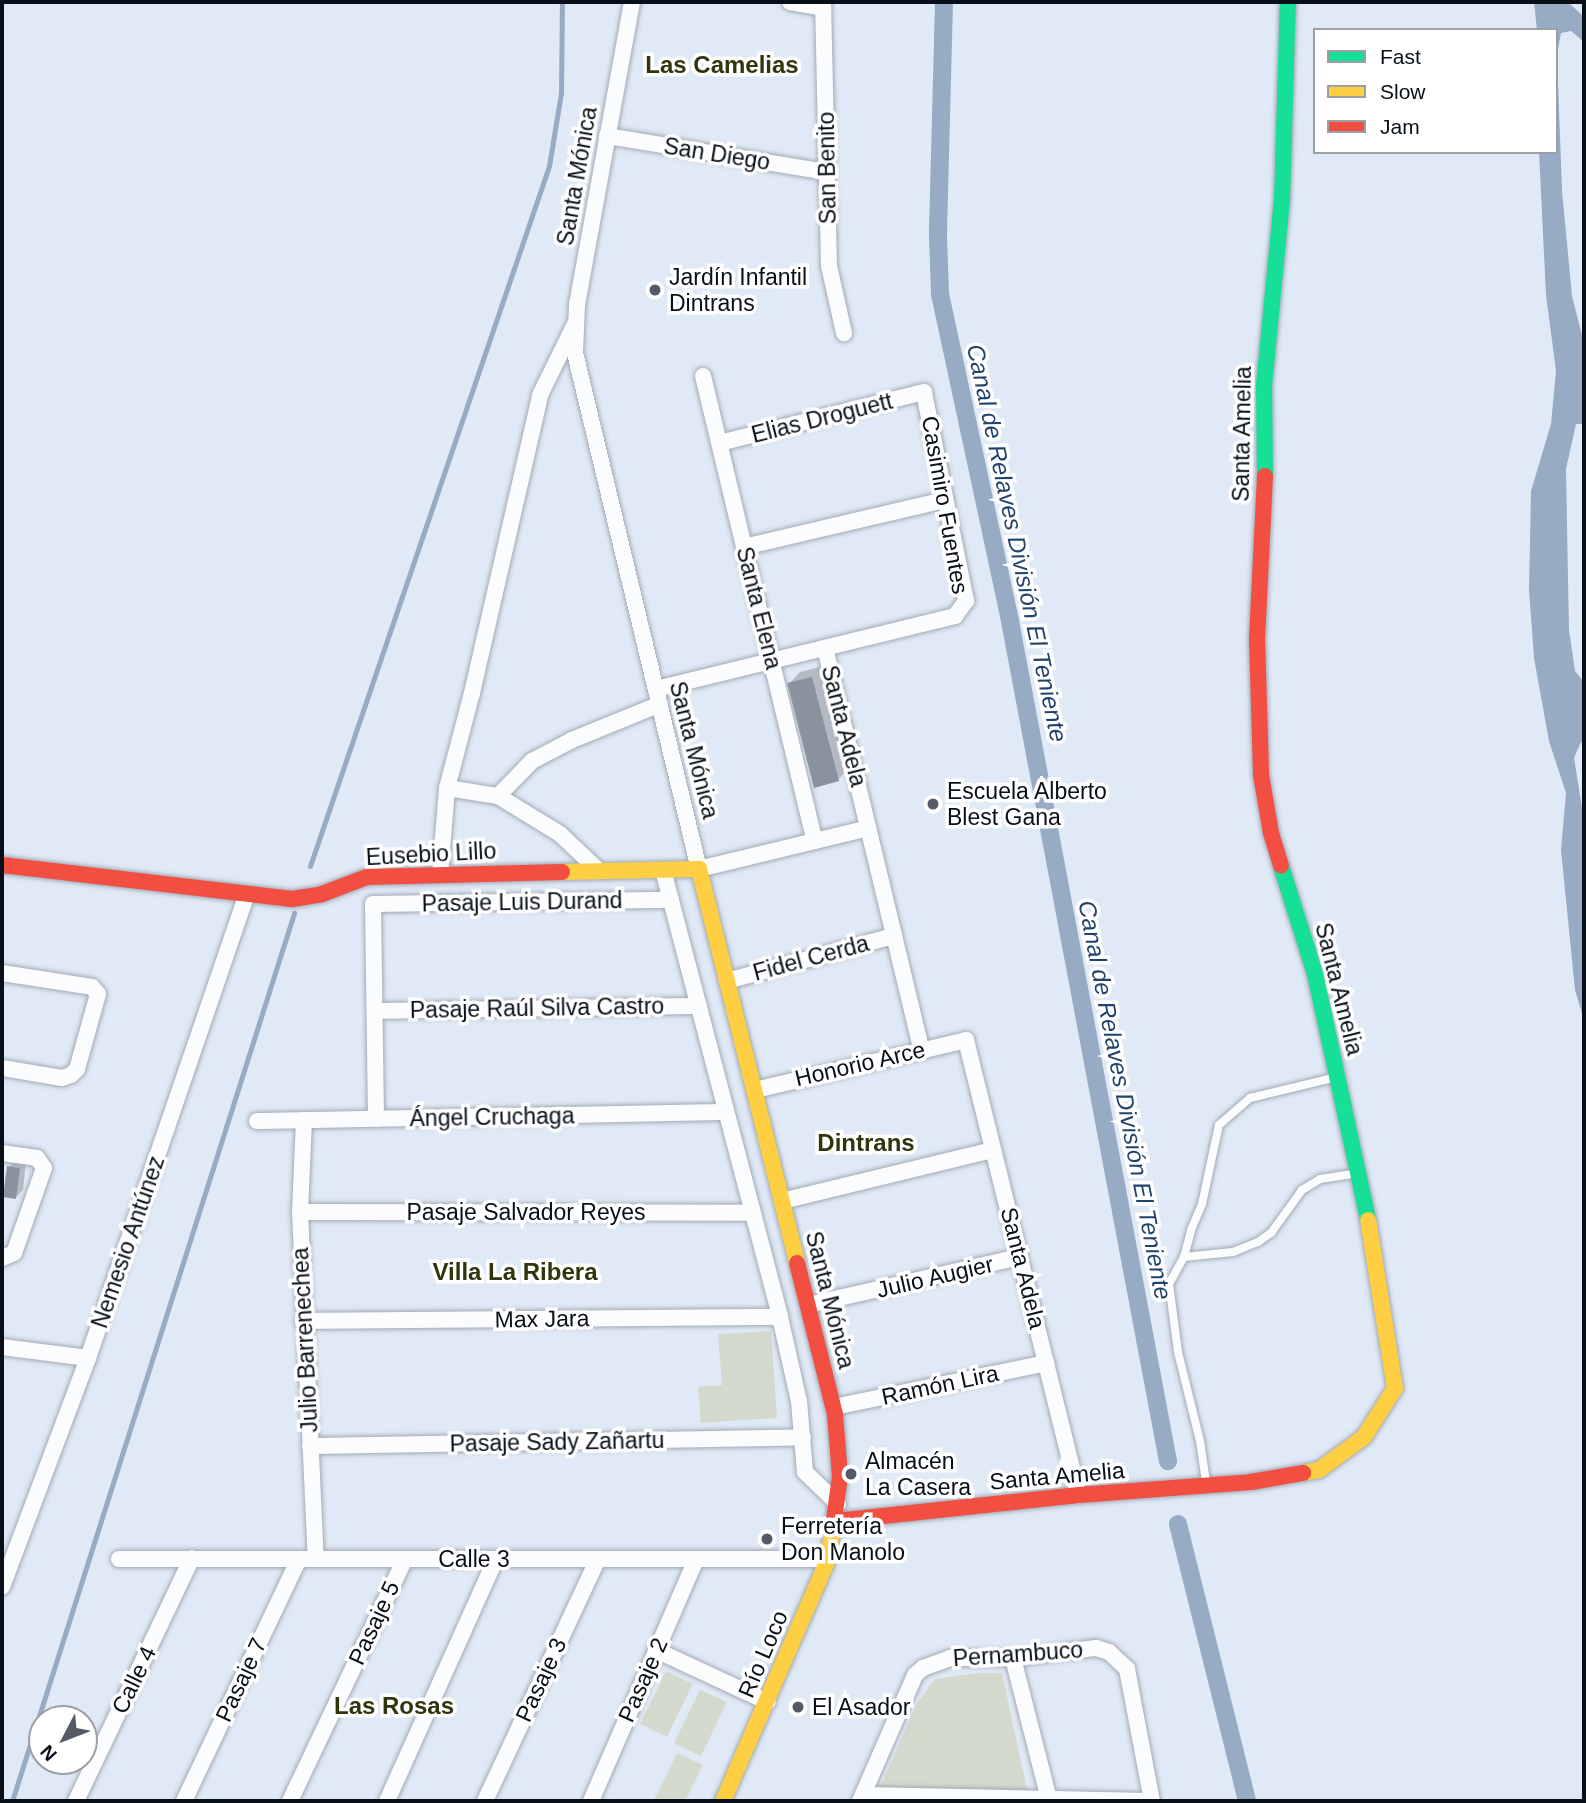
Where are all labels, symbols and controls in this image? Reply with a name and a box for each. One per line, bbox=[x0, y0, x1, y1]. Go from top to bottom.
legend bbox=[1313, 28, 1558, 154]
text: Fast bbox=[1380, 45, 1421, 68]
district label: Las Camelias bbox=[645, 51, 799, 79]
text: Slow bbox=[1380, 80, 1426, 103]
street label: Santa Mónica bbox=[551, 104, 603, 248]
street label: San Benito bbox=[812, 112, 842, 224]
text: Jam bbox=[1380, 115, 1420, 138]
street label: San Diego bbox=[662, 132, 772, 176]
place label: Jardín Infantil Dintrans bbox=[669, 263, 807, 317]
marker: Jardín Infantil Dintrans bbox=[647, 282, 663, 298]
water label: Canal de Relaves División El Teniente bbox=[961, 341, 1073, 745]
street label: Santa Amelia bbox=[1227, 365, 1257, 503]
street label: Elias Droguett bbox=[749, 387, 895, 449]
street label: Casimiro Fuentes bbox=[916, 414, 974, 596]
street label: Santa Elena bbox=[730, 544, 788, 672]
street label: Santa Adela bbox=[815, 662, 873, 790]
street label: Santa Mónica bbox=[664, 678, 724, 822]
place label: Escuela Alberto Blest Gana bbox=[947, 777, 1108, 831]
marker: Escuela Alberto Blest Gana bbox=[925, 796, 941, 812]
street label: Eusebio Lillo bbox=[365, 837, 497, 871]
street label: Pasaje Luis Durand bbox=[421, 886, 623, 918]
water label: Canal de Relaves División El Teniente bbox=[1072, 898, 1178, 1302]
street label: Santa Amelia bbox=[1309, 919, 1369, 1059]
street label: Fidel Cerda bbox=[750, 929, 872, 987]
street label: Pasaje Raúl Silva Castro bbox=[410, 992, 664, 1024]
street label: Honorio Arce bbox=[792, 1035, 928, 1093]
street label: Ángel Cruchaga bbox=[409, 1102, 575, 1132]
district label: Dintrans bbox=[817, 1129, 915, 1157]
street label: Nemesio Antúnez bbox=[85, 1152, 171, 1332]
street label: Pasaje Salvador Reyes bbox=[406, 1198, 646, 1226]
street label: Santa Adela bbox=[994, 1204, 1052, 1332]
street label: Santa Mónica bbox=[800, 1228, 860, 1372]
street label: Julio Barrenechea bbox=[286, 1247, 324, 1433]
street label: Julio Augier bbox=[873, 1250, 997, 1304]
district label: Villa La Ribera bbox=[433, 1258, 597, 1286]
street label: Max Jara bbox=[494, 1304, 590, 1334]
street label: Ramón Lira bbox=[879, 1359, 1001, 1411]
street label: Pasaje Sady Zañartu bbox=[449, 1426, 665, 1458]
place label: Almacén La Casera bbox=[865, 1447, 971, 1501]
street label: Santa Amelia bbox=[988, 1456, 1126, 1496]
marker: Almacén La Casera bbox=[843, 1466, 859, 1482]
place label: Ferretería Don Manolo bbox=[781, 1512, 905, 1566]
marker: Ferretería Don Manolo bbox=[759, 1531, 775, 1547]
street label: Calle 3 bbox=[438, 1545, 510, 1573]
street label: Pasaje 5 bbox=[343, 1577, 405, 1669]
street label: Río Loco bbox=[732, 1606, 794, 1702]
street label: Pasaje 7 bbox=[210, 1634, 272, 1726]
street label: Pasaje 3 bbox=[510, 1634, 572, 1726]
street label: Pasaje 2 bbox=[612, 1634, 674, 1726]
street label: Pernambuco bbox=[952, 1636, 1084, 1672]
street label: Calle 4 bbox=[106, 1642, 162, 1718]
district label: Las Rosas bbox=[334, 1692, 454, 1720]
place label: El Asador bbox=[812, 1693, 912, 1721]
marker: El Asador bbox=[790, 1699, 806, 1715]
north arrow bbox=[28, 1705, 98, 1775]
text: N bbox=[36, 1741, 61, 1765]

